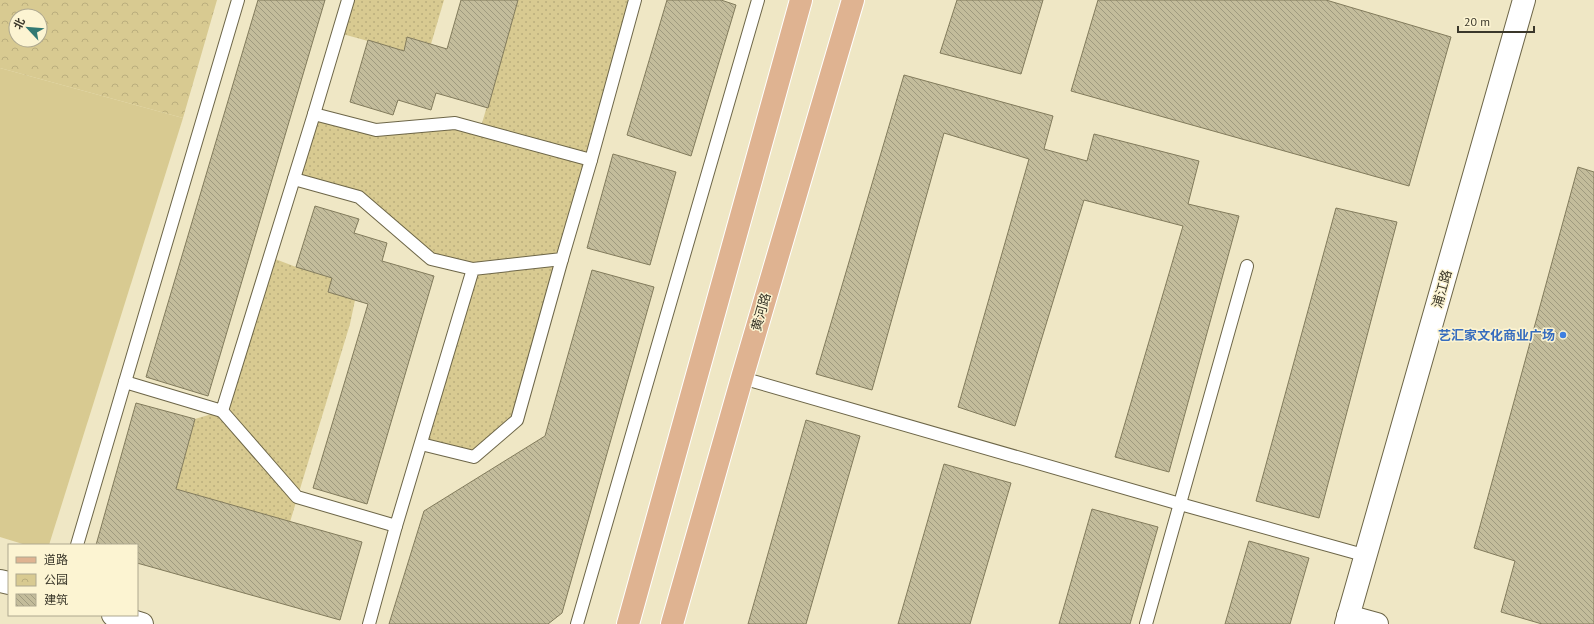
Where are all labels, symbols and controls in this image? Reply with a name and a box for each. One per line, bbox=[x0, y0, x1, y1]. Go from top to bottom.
north arrow bbox=[8, 8, 48, 48]
scale bar bbox=[1458, 8, 1534, 34]
text: 20 m bbox=[1464, 14, 1490, 29]
text: 北 bbox=[10, 16, 28, 32]
street label: 浦江路 bbox=[1428, 268, 1456, 310]
street label: 黄河路 bbox=[747, 291, 775, 333]
place label: 艺汇家文化商业广场 bbox=[1438, 327, 1555, 344]
marker: 艺汇家文化商业广场 bbox=[1558, 330, 1568, 340]
legend bbox=[8, 544, 138, 616]
text: 道路 bbox=[44, 552, 68, 567]
text: 公园 bbox=[44, 572, 68, 587]
text: 建筑 bbox=[44, 592, 68, 607]

